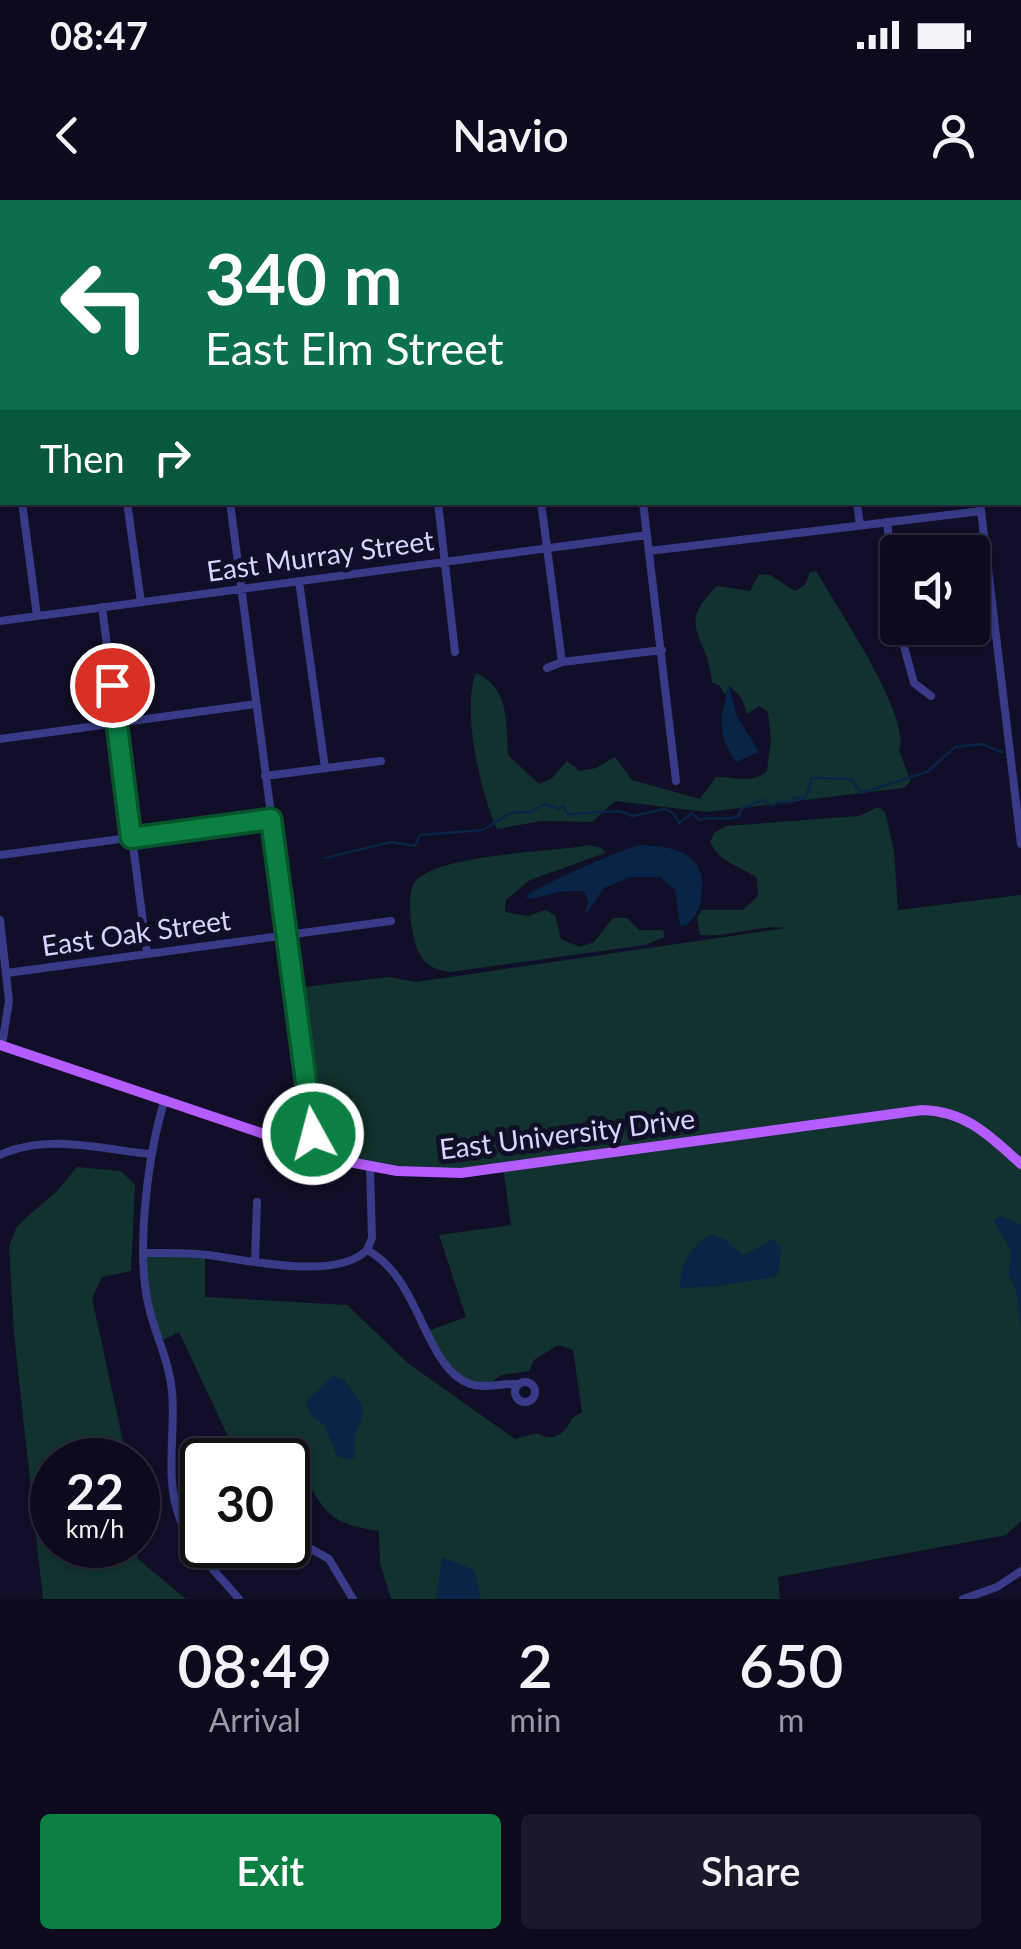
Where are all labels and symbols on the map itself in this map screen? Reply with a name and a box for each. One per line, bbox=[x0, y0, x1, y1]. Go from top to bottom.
street label: East Murray Street bbox=[204, 522, 436, 588]
pin bbox=[70, 643, 155, 728]
street label: East Oak Street bbox=[39, 902, 233, 962]
position arrow bbox=[261, 1082, 365, 1186]
street label: East University Drive bbox=[437, 1100, 697, 1166]
speed limit sign: 30 bbox=[180, 1438, 310, 1568]

